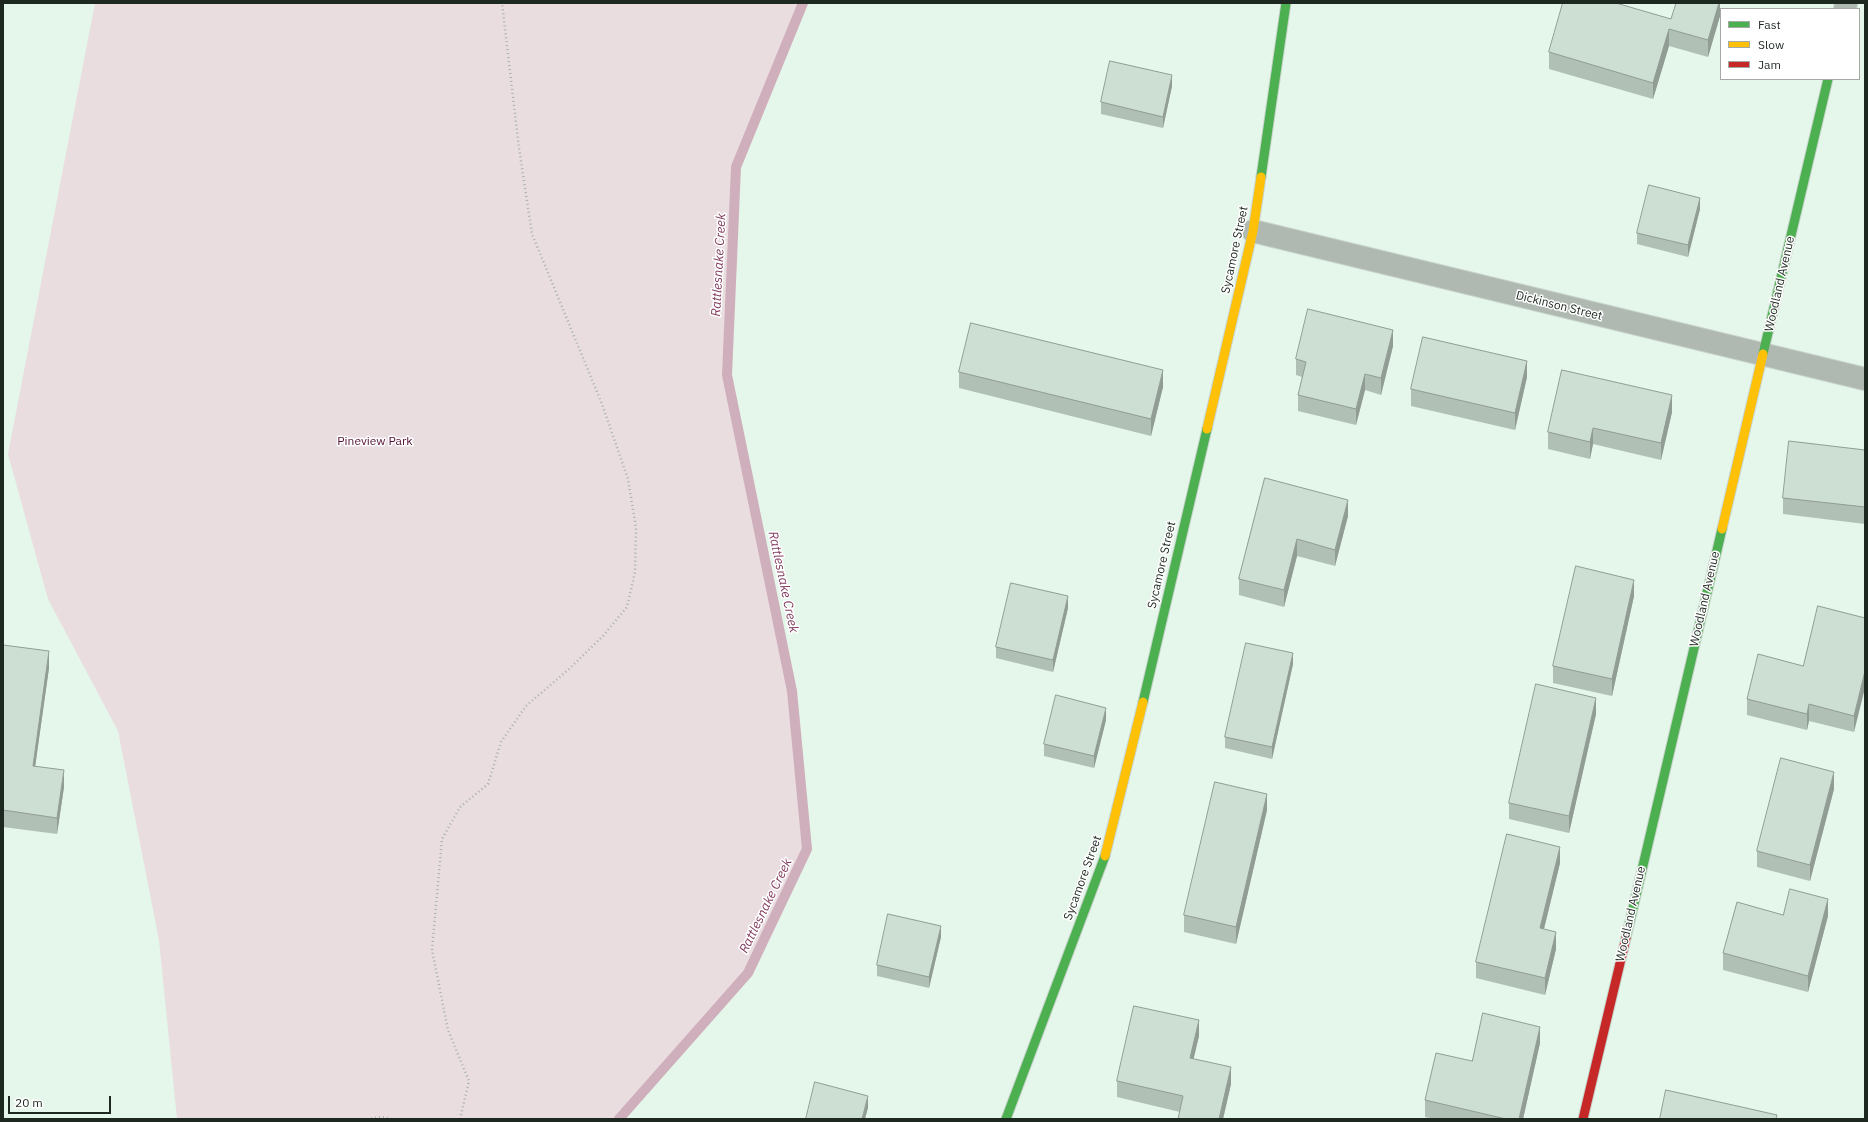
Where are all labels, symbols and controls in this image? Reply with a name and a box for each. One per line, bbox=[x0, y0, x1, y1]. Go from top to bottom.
legend bbox=[1720, 8, 1860, 80]
text: Fast bbox=[1758, 17, 1781, 32]
text: Slow bbox=[1758, 37, 1784, 52]
text: Jam bbox=[1758, 57, 1781, 72]
street label: Sycamore Street bbox=[1219, 205, 1251, 295]
water label: Rattlesnake Creek bbox=[709, 213, 729, 317]
street label: Woodland Avenue bbox=[1762, 235, 1798, 333]
street label: Dickinson Street bbox=[1514, 288, 1604, 324]
park label: Pineview Park bbox=[337, 435, 413, 449]
street label: Sycamore Street bbox=[1145, 520, 1179, 610]
water label: Rattlesnake Creek bbox=[765, 530, 801, 634]
street label: Woodland Avenue bbox=[1687, 550, 1723, 648]
street label: Sycamore Street bbox=[1061, 834, 1105, 922]
water label: Rattlesnake Creek bbox=[736, 856, 796, 956]
street label: Woodland Avenue bbox=[1613, 865, 1649, 963]
scale bar bbox=[10, 1088, 113, 1114]
text: 20 m bbox=[15, 1095, 43, 1110]

